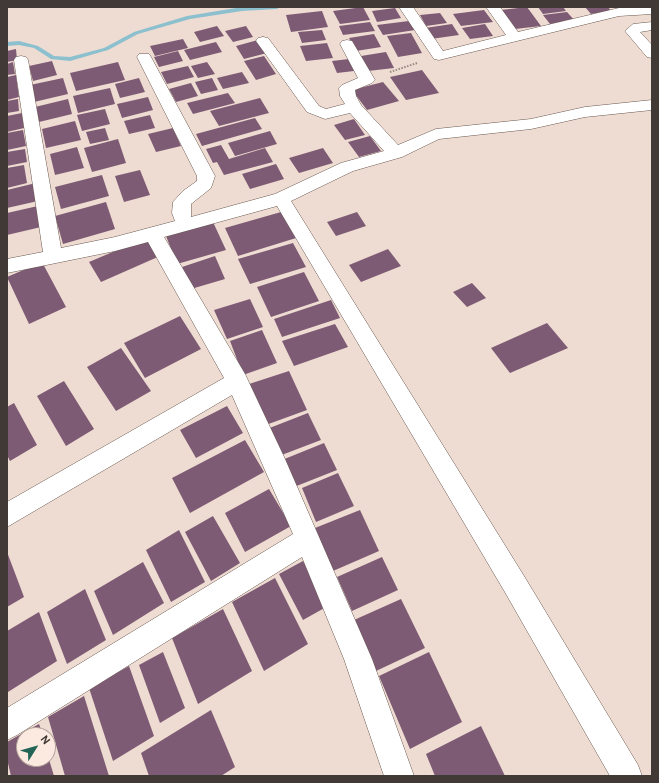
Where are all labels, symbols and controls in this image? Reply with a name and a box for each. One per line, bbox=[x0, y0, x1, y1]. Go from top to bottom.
north arrow bbox=[16, 727, 56, 767]
text: N bbox=[37, 733, 53, 748]

